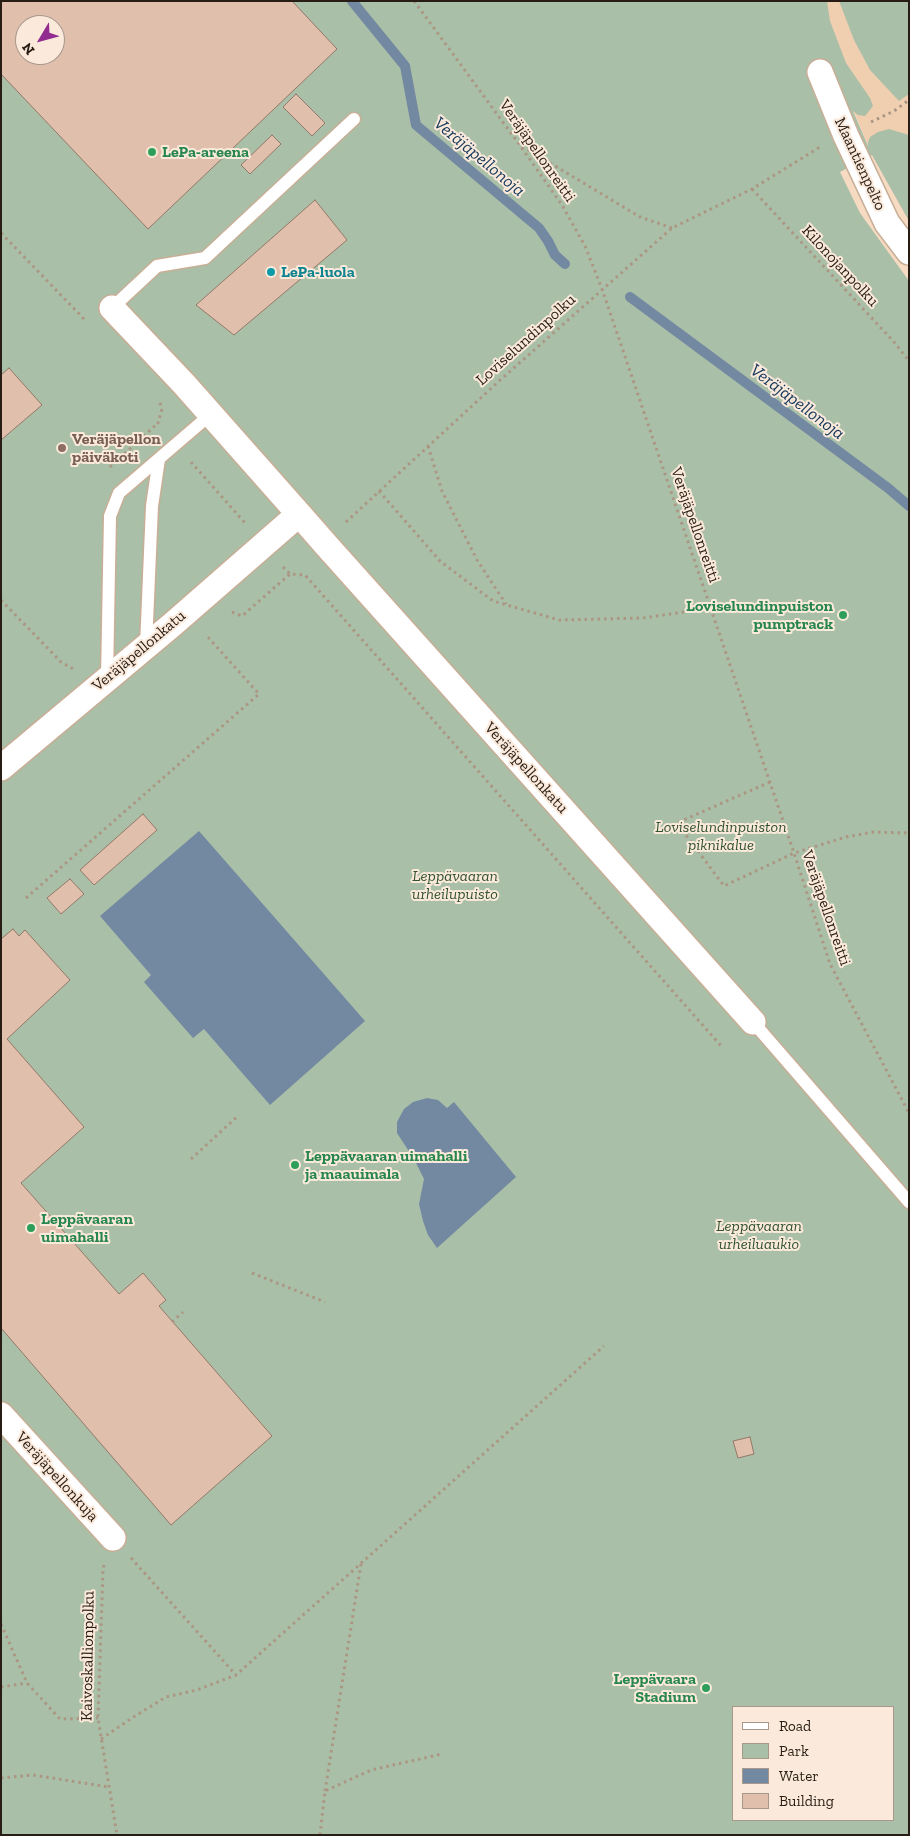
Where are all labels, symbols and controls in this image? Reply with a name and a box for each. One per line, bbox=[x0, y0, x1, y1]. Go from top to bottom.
north arrow bbox=[15, 15, 65, 65]
text: N bbox=[18, 39, 38, 58]
street label: Veräjäpellonreitti bbox=[495, 96, 579, 206]
water label: Veräjäpellonoja bbox=[429, 112, 529, 202]
street label: Maantienpelto bbox=[830, 114, 890, 214]
place label: LePa-areena bbox=[162, 142, 249, 162]
marker: LePa-areena bbox=[146, 146, 158, 158]
street label: Kilonojanpolku bbox=[797, 221, 883, 311]
place label: LePa-luola bbox=[281, 262, 355, 282]
marker: LePa-luola bbox=[265, 266, 277, 278]
street label: Loviselundinpolku bbox=[472, 290, 580, 390]
water label: Veräjäpellonoja bbox=[745, 359, 849, 445]
place label: Veräjäpellon päiväkoti bbox=[72, 429, 161, 467]
marker: Veräjäpellon päiväkoti bbox=[56, 442, 68, 454]
street label: Veräjäpellonreitti bbox=[666, 465, 724, 585]
place label: Loviselundinpuiston pumptrack bbox=[686, 596, 833, 634]
street label: Veräjäpellonkatu bbox=[88, 606, 190, 696]
marker: Loviselundinpuiston pumptrack bbox=[837, 609, 849, 621]
street label: Veräjäpellonkatu bbox=[480, 718, 572, 818]
park label: Loviselundinpuiston piknikalue bbox=[655, 817, 787, 855]
street label: Veräjäpellonreitti bbox=[797, 848, 855, 968]
park label: Leppävaaran urheilupuisto bbox=[412, 866, 498, 904]
place label: Leppävaaran uimahalli ja maauimala bbox=[305, 1146, 467, 1184]
marker: Leppävaaran uimahalli ja maauimala bbox=[289, 1159, 301, 1171]
place label: Leppävaaran uimahalli bbox=[41, 1209, 133, 1247]
park label: Leppävaaran urheiluaukio bbox=[716, 1216, 802, 1254]
marker: Leppävaaran uimahalli bbox=[25, 1222, 37, 1234]
street label: Veräjäpellonkuja bbox=[12, 1428, 102, 1526]
street label: Kaivoskallionpolku bbox=[77, 1591, 99, 1721]
place label: Leppävaara Stadium bbox=[614, 1669, 696, 1707]
marker: Leppävaara Stadium bbox=[700, 1682, 712, 1694]
legend bbox=[732, 1706, 895, 1821]
text: Road bbox=[779, 1717, 811, 1735]
text: Park bbox=[779, 1742, 809, 1760]
text: Water bbox=[779, 1767, 819, 1785]
text: Building bbox=[779, 1792, 834, 1810]

